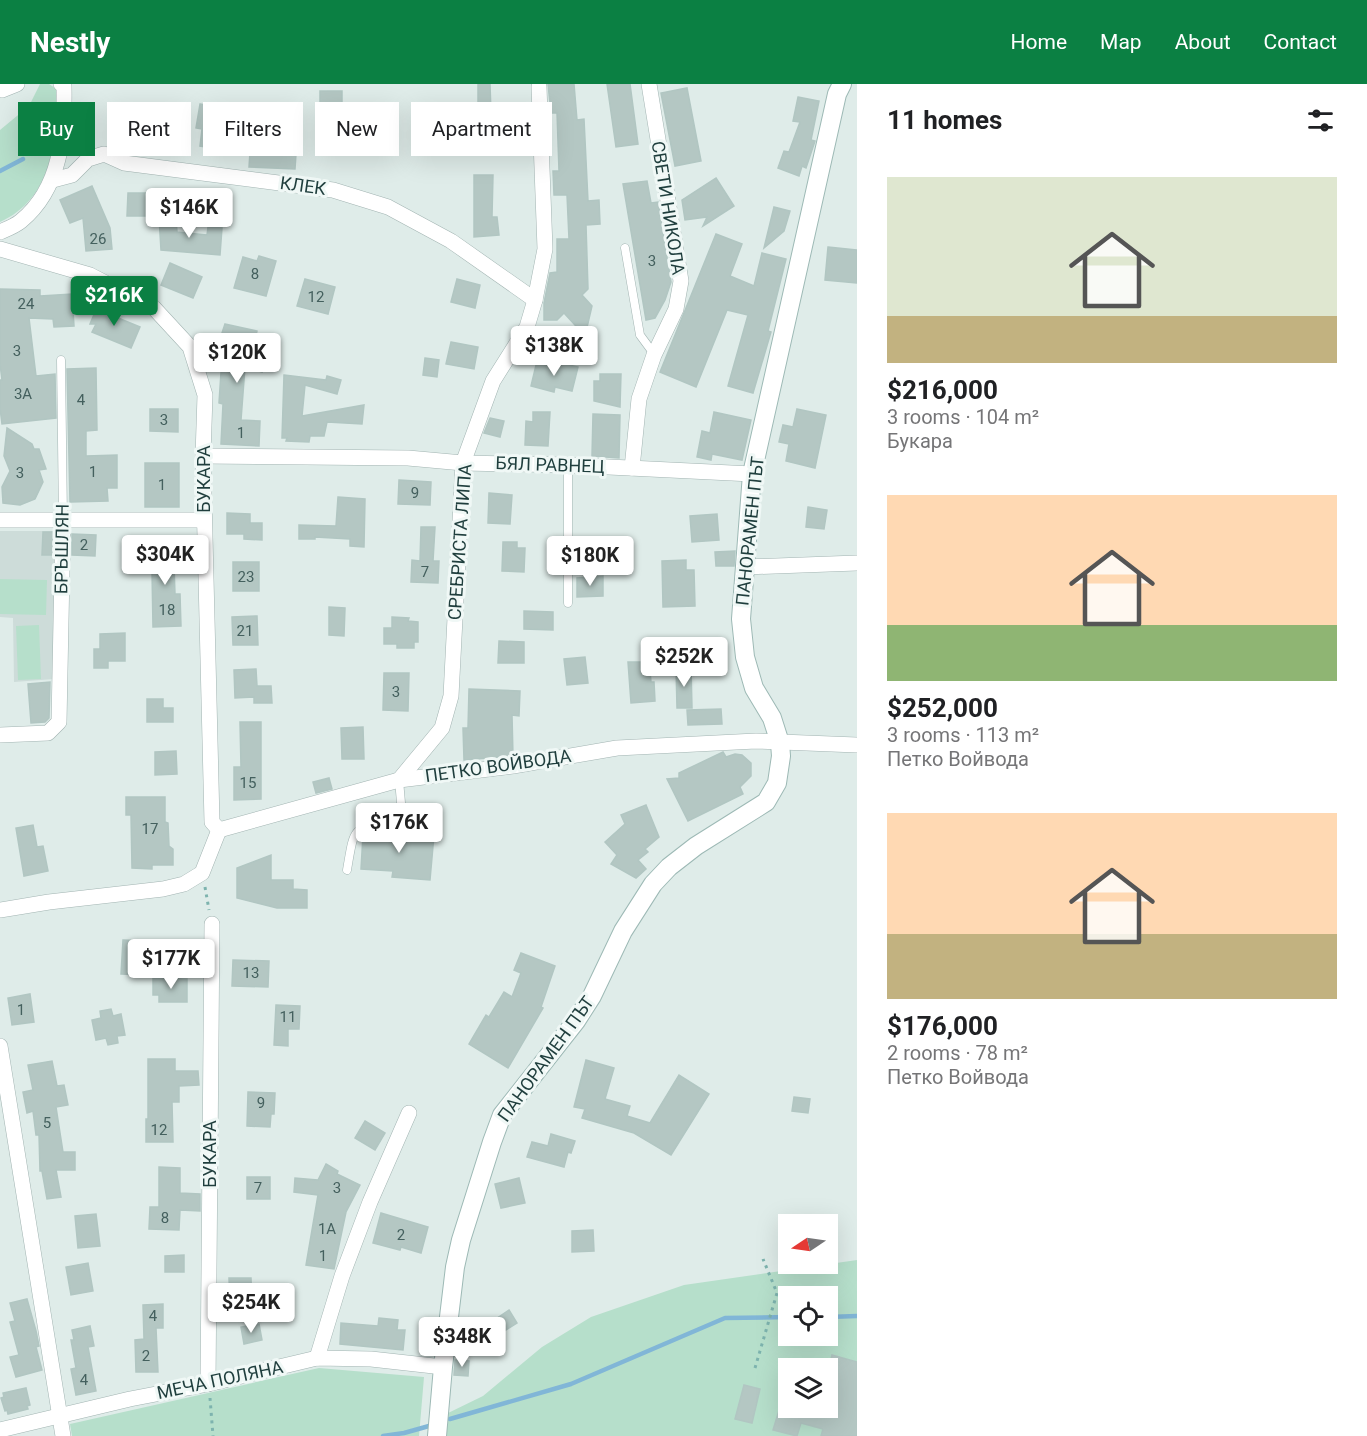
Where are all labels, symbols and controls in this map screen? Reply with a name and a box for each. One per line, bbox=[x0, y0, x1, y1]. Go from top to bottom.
text: Nestly bbox=[30, 26, 110, 59]
text: Home bbox=[1011, 30, 1067, 54]
text: Map bbox=[1100, 30, 1142, 54]
text: About bbox=[1175, 30, 1231, 54]
text: Contact bbox=[1264, 30, 1337, 54]
chip: Buy bbox=[18, 102, 95, 156]
chip: Rent bbox=[107, 102, 191, 156]
chip: Filters bbox=[203, 102, 303, 156]
chip: New bbox=[315, 102, 399, 156]
chip: Apartment bbox=[411, 102, 552, 156]
icon: filters bbox=[1304, 104, 1337, 137]
text: 11 homes bbox=[887, 105, 1002, 135]
street label: СВЕТИ НИКОЛА bbox=[648, 140, 689, 277]
street label: КЛЕК bbox=[279, 172, 328, 199]
pin: $146K bbox=[147, 188, 231, 239]
text: $146K bbox=[160, 195, 218, 219]
icon: home bbox=[1058, 216, 1166, 324]
house number: 26 bbox=[90, 230, 106, 248]
house number: 3 bbox=[648, 252, 656, 270]
house number: 8 bbox=[251, 265, 259, 283]
pin: $216K bbox=[72, 276, 156, 327]
text: $216K bbox=[85, 283, 143, 307]
house number: 12 bbox=[308, 288, 324, 306]
house number: 24 bbox=[18, 295, 35, 313]
pin: $138K bbox=[512, 326, 596, 377]
pin: $120K bbox=[195, 333, 279, 384]
text: $138K bbox=[525, 333, 583, 357]
text: $120K bbox=[208, 340, 266, 364]
house number: 3 bbox=[13, 342, 21, 360]
text: $216,000 bbox=[887, 375, 998, 405]
house number: 3А bbox=[14, 385, 32, 403]
house number: 4 bbox=[77, 391, 86, 409]
text: 3 rooms · 104 m² bbox=[887, 405, 1039, 429]
house number: 3 bbox=[160, 411, 168, 429]
house number: 1 bbox=[237, 424, 245, 442]
text: Букара bbox=[887, 429, 953, 453]
street label: БУКАРА bbox=[193, 445, 214, 513]
street label: БЯЛ РАВНЕЦ bbox=[495, 452, 605, 477]
street label: ПАНОРАМЕН ПЪТ bbox=[731, 455, 768, 607]
house number: 1 bbox=[89, 463, 97, 481]
street label: СРЕБРИСТА ЛИПА bbox=[444, 463, 475, 621]
house number: 3 bbox=[16, 464, 24, 482]
house number: 1 bbox=[158, 476, 166, 494]
house number: 9 bbox=[411, 484, 419, 502]
street label: БРЪШЛЯН bbox=[50, 504, 73, 594]
icon: home bbox=[1058, 534, 1166, 642]
pin: $304K bbox=[123, 535, 207, 586]
house number: 2 bbox=[80, 536, 88, 554]
pin: $180K bbox=[548, 536, 632, 587]
text: $304K bbox=[136, 542, 194, 566]
text: $180K bbox=[561, 543, 619, 567]
house number: 7 bbox=[421, 563, 429, 581]
house number: 23 bbox=[238, 568, 254, 586]
house number: 18 bbox=[159, 601, 175, 619]
house number: 21 bbox=[237, 622, 253, 640]
pin: $252K bbox=[642, 637, 726, 688]
text: $252K bbox=[655, 644, 713, 668]
house number: 3 bbox=[392, 683, 400, 701]
text: $252,000 bbox=[887, 693, 998, 723]
text: 3 rooms · 113 m² bbox=[887, 723, 1039, 747]
street label: ПЕТКО ВОЙВОДА bbox=[424, 745, 573, 786]
text: Петко Войвода bbox=[887, 747, 1029, 771]
house number: 15 bbox=[240, 774, 256, 792]
pin: $176K bbox=[357, 803, 441, 854]
text: $176K bbox=[370, 810, 428, 834]
house number: 17 bbox=[142, 820, 158, 838]
icon: home bbox=[1058, 852, 1166, 960]
pin: $177K bbox=[129, 939, 213, 990]
text: $177K bbox=[142, 946, 200, 970]
house number: 13 bbox=[243, 964, 259, 982]
street label: ПАНОРАМЕН ПЪТ bbox=[493, 992, 598, 1125]
house number: 1 bbox=[17, 1001, 25, 1019]
house number: 11 bbox=[280, 1008, 296, 1026]
text: $176,000 bbox=[887, 1011, 998, 1041]
text: 2 rooms · 78 m² bbox=[887, 1041, 1028, 1065]
text: Петко Войвода bbox=[887, 1065, 1029, 1089]
house number: 9 bbox=[257, 1094, 265, 1112]
house number: 5 bbox=[43, 1114, 51, 1132]
street label: БУКАРА bbox=[199, 1120, 220, 1188]
house number: 12 bbox=[151, 1121, 167, 1139]
house number: 7 bbox=[254, 1179, 262, 1197]
house number: 3 bbox=[333, 1179, 341, 1197]
house number: 8 bbox=[161, 1209, 169, 1227]
north arrow bbox=[778, 1214, 838, 1274]
map controls bbox=[778, 1214, 838, 1418]
house number: 1А bbox=[318, 1220, 336, 1238]
house number: 2 bbox=[397, 1226, 405, 1244]
house number: 1 bbox=[319, 1247, 327, 1265]
pin: $254K bbox=[209, 1283, 293, 1334]
button: locate bbox=[778, 1286, 838, 1346]
text: $254K bbox=[222, 1290, 280, 1314]
house number: 4 bbox=[149, 1307, 158, 1325]
pin: $348K bbox=[420, 1317, 504, 1368]
text: $348K bbox=[433, 1324, 491, 1348]
house number: 2 bbox=[142, 1347, 150, 1365]
street label: МЕЧА ПОЛЯНА bbox=[155, 1356, 285, 1403]
button: layers bbox=[778, 1358, 838, 1418]
house number: 4 bbox=[80, 1371, 89, 1389]

